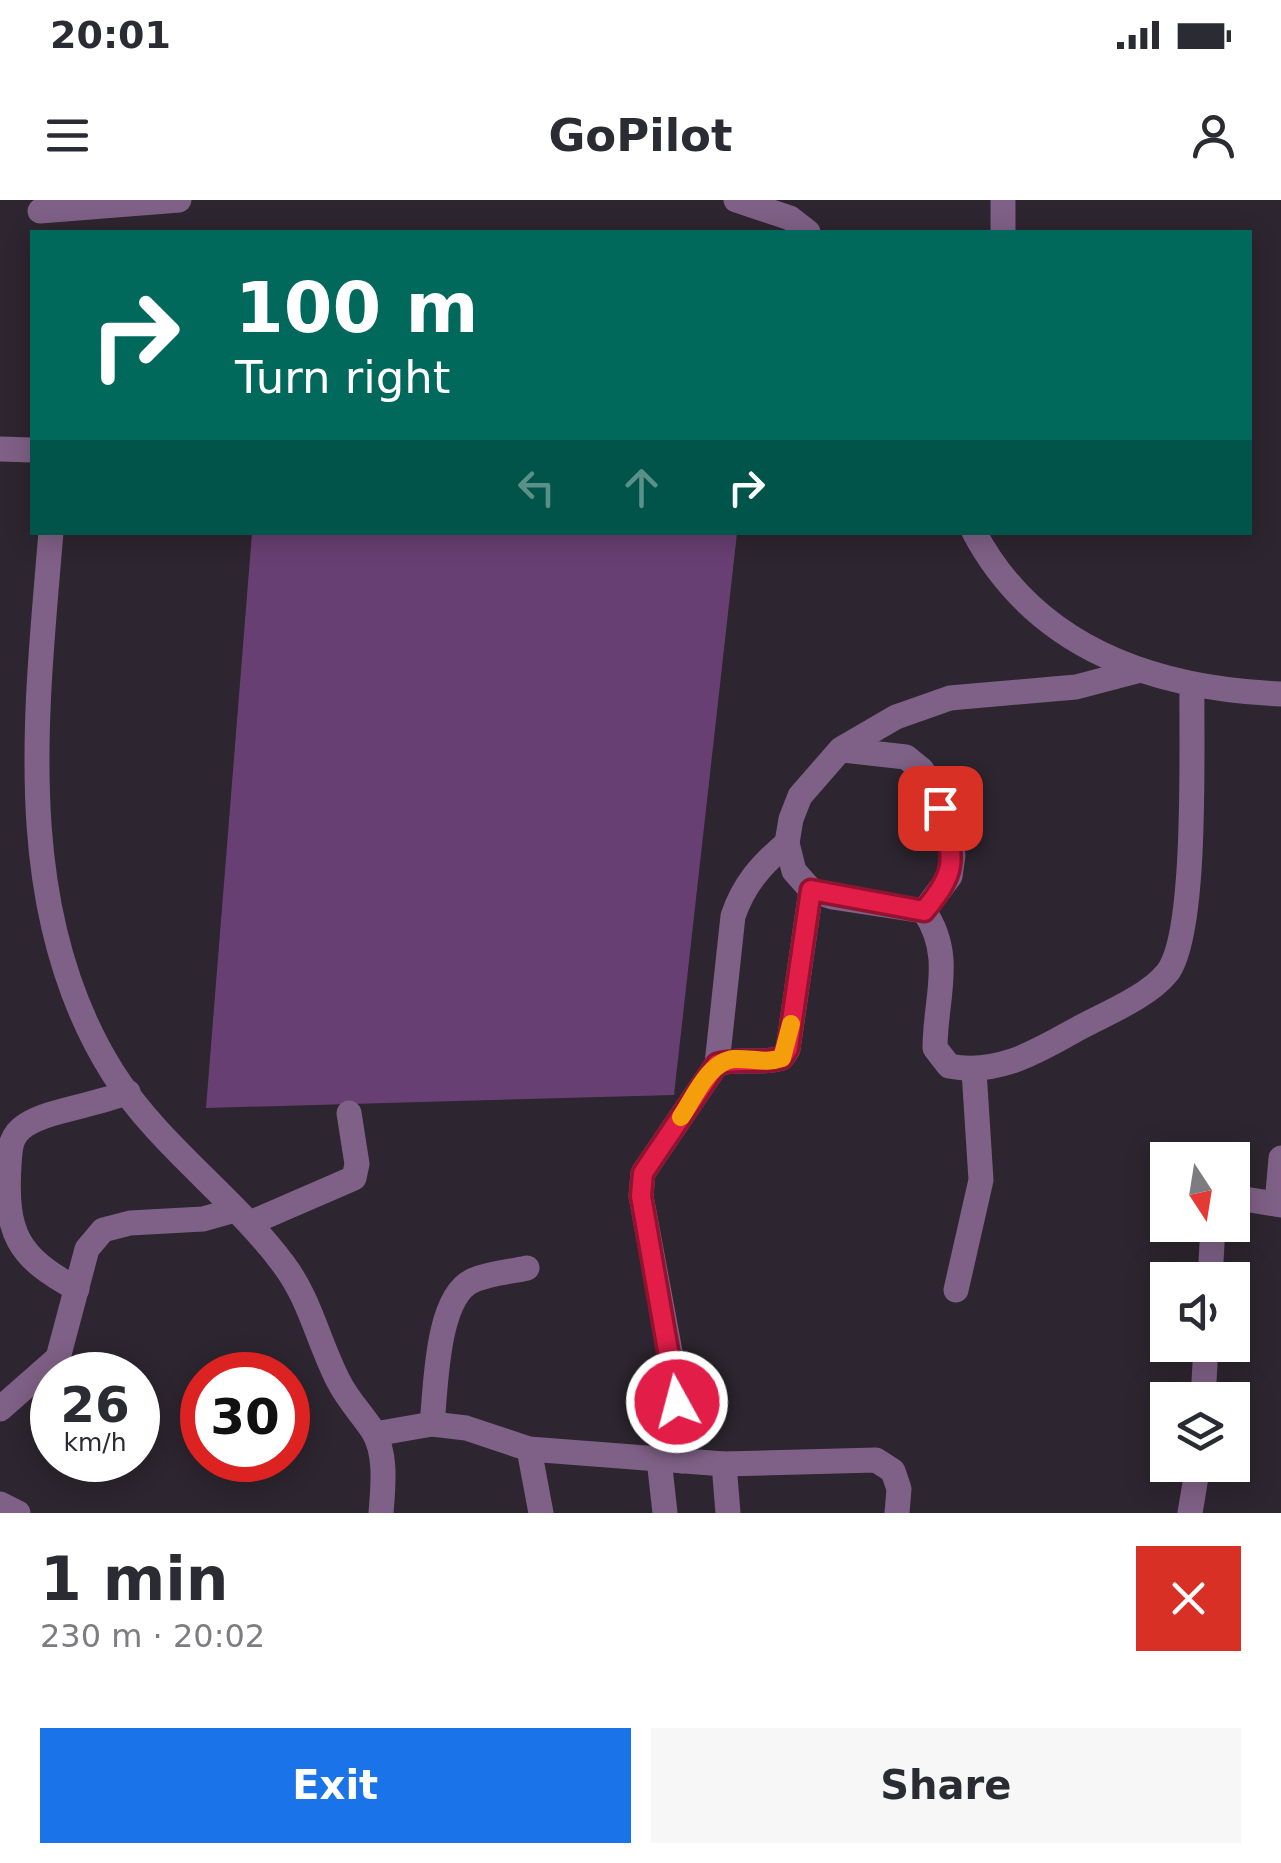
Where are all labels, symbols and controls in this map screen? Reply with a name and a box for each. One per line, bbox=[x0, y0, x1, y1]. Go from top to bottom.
text: 20:01 bbox=[50, 13, 171, 57]
icon: menu bbox=[40, 108, 95, 163]
icon: person bbox=[1186, 108, 1241, 163]
text: GoPilot bbox=[548, 109, 733, 162]
text: 100 m bbox=[235, 267, 478, 349]
icon: right bbox=[70, 270, 200, 400]
text: Turn right bbox=[235, 351, 450, 404]
icon: left bbox=[509, 460, 564, 515]
icon: ahead bbox=[614, 460, 669, 515]
icon: right bbox=[719, 460, 774, 515]
pin bbox=[898, 766, 983, 851]
icon: arrive bbox=[913, 781, 968, 836]
north arrow bbox=[1150, 1142, 1250, 1242]
map controls bbox=[1150, 1142, 1250, 1482]
button: sound bbox=[1150, 1262, 1250, 1362]
position arrow bbox=[625, 1350, 729, 1454]
speed limit sign: 30 bbox=[180, 1352, 310, 1482]
text: 26 bbox=[60, 1376, 130, 1434]
button: layers bbox=[1150, 1382, 1250, 1482]
text: km/h bbox=[63, 1428, 127, 1457]
text: 1 min bbox=[40, 1544, 228, 1614]
button: close bbox=[1136, 1546, 1241, 1651]
text: 230 m · 20:02 bbox=[40, 1617, 265, 1655]
button: Exit bbox=[40, 1728, 631, 1843]
button: Share bbox=[651, 1728, 1241, 1843]

